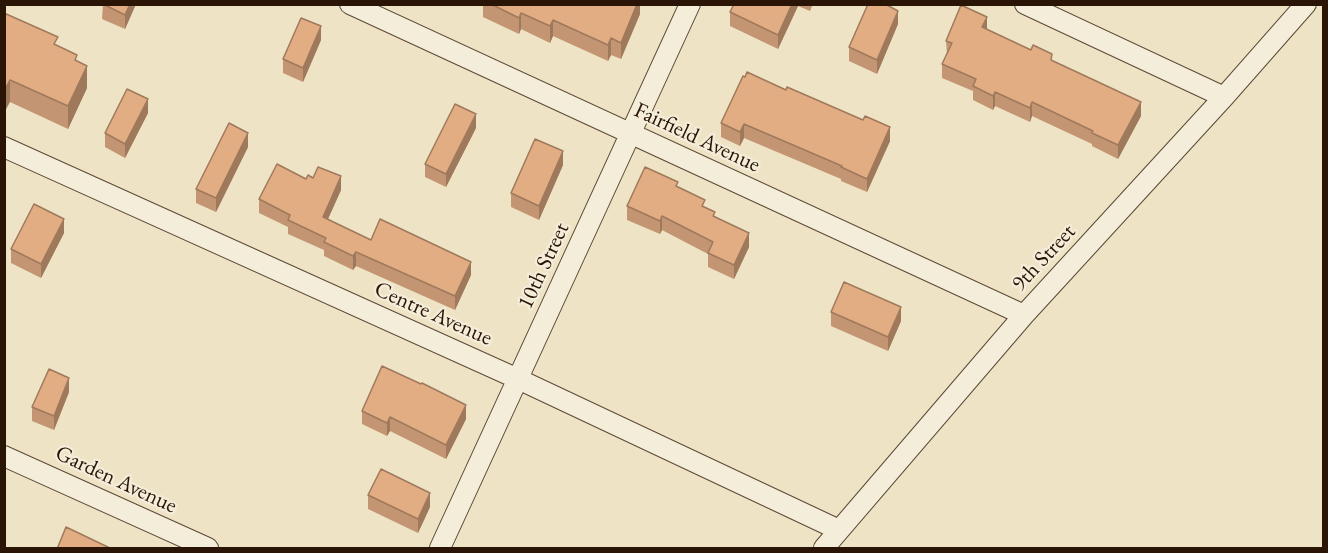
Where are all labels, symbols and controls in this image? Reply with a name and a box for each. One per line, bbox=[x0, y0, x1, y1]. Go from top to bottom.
street label: Fairfield Avenue bbox=[630, 97, 764, 179]
street label: 10th Street bbox=[513, 219, 575, 313]
street label: 9th Street bbox=[1007, 219, 1081, 297]
street label: Centre Avenue bbox=[370, 276, 496, 352]
street label: Garden Avenue bbox=[51, 440, 181, 520]

